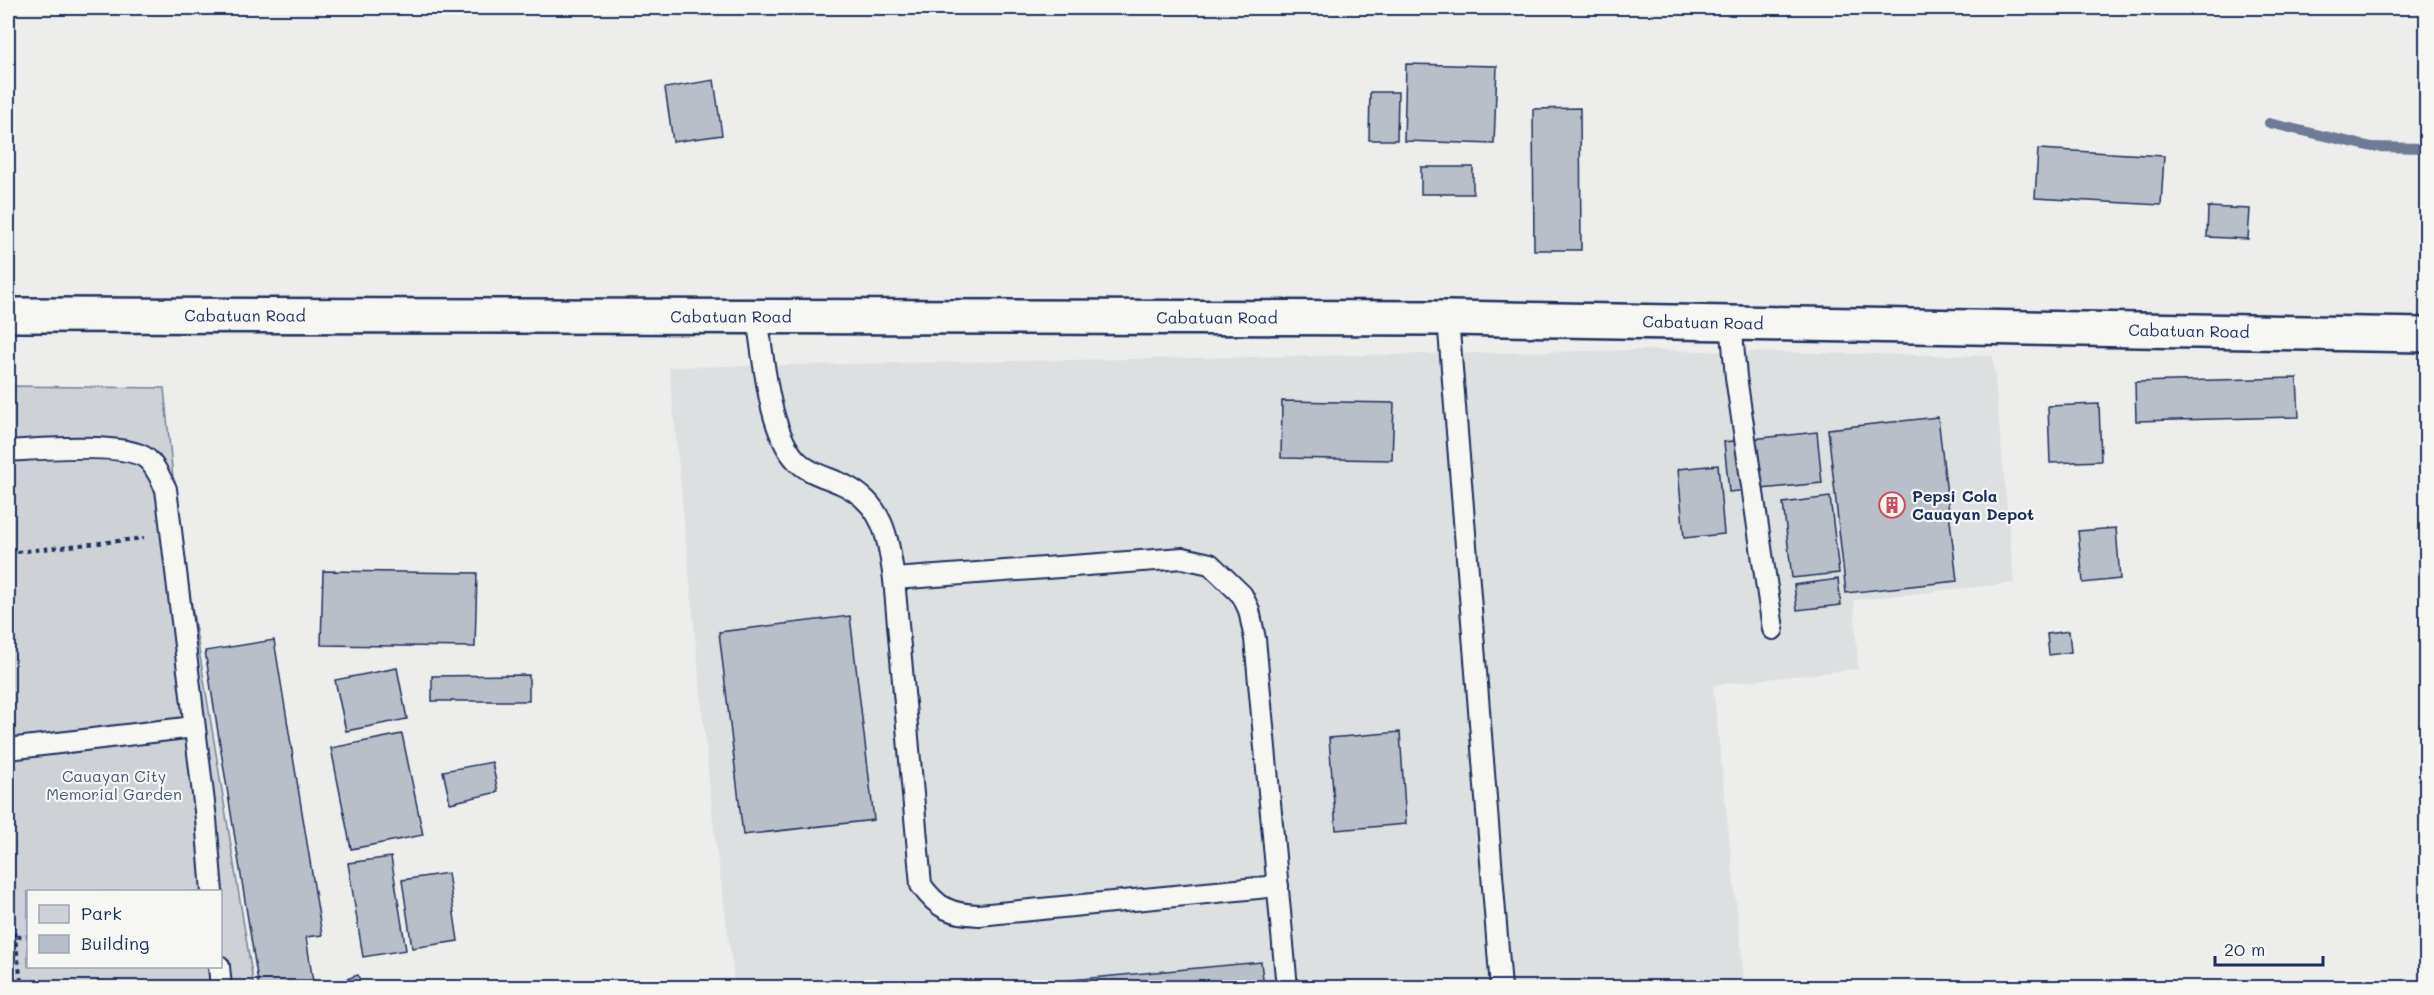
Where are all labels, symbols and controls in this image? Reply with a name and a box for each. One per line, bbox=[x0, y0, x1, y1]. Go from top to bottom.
street label: Cabatuan Road bbox=[184, 304, 306, 326]
street label: Cabatuan Road bbox=[670, 305, 792, 327]
street label: Cabatuan Road bbox=[1156, 306, 1278, 328]
street label: Cabatuan Road bbox=[1642, 310, 1764, 333]
street label: Cabatuan Road bbox=[2128, 319, 2250, 342]
place label: Pepsi Cola Cauayan Depot bbox=[1912, 485, 2034, 524]
building icon: Pepsi Cola Cauayan Depot bbox=[1877, 490, 1907, 520]
park label: Cauayan City Memorial Garden bbox=[46, 765, 182, 804]
legend bbox=[27, 890, 222, 968]
text: Park bbox=[81, 901, 122, 925]
scale bar bbox=[2215, 929, 2323, 967]
text: Building bbox=[81, 931, 149, 955]
text: 20 m bbox=[2224, 937, 2265, 961]

